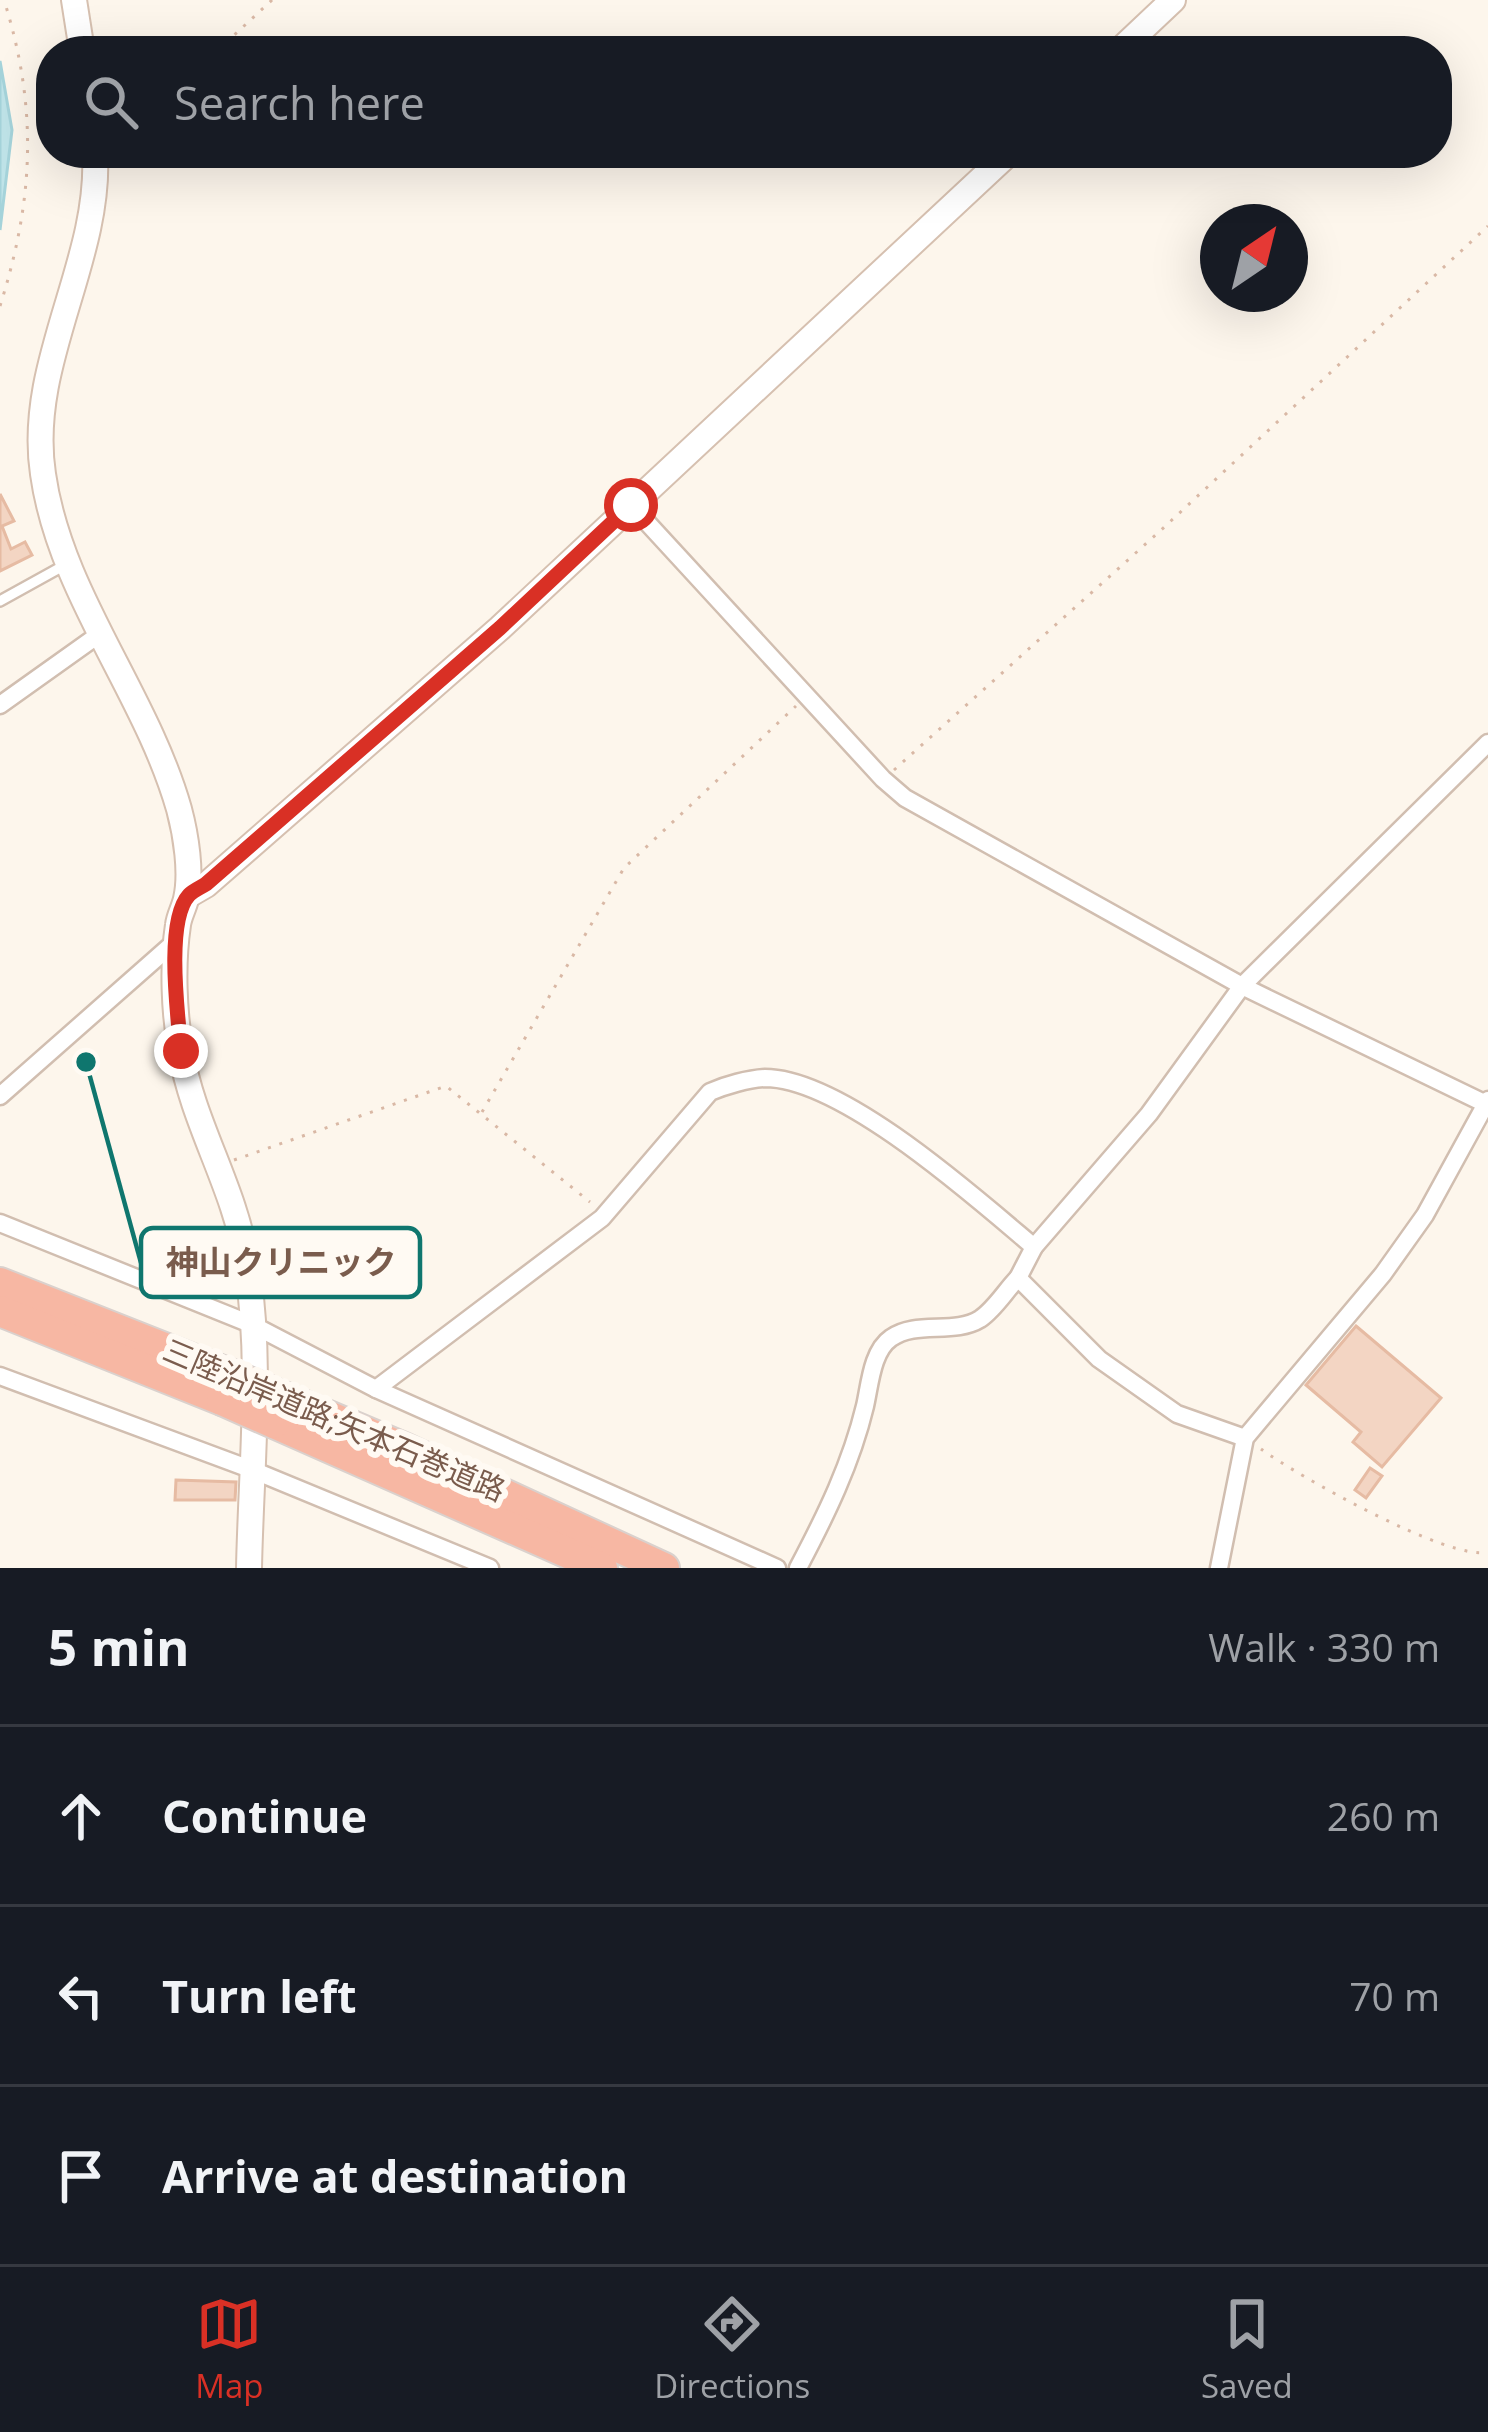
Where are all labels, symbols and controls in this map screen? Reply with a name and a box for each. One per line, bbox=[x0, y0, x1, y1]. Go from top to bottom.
search box bbox=[36, 36, 1452, 168]
icon: search bbox=[78, 69, 144, 135]
text: Search here bbox=[174, 72, 425, 133]
north arrow bbox=[1200, 204, 1308, 312]
route start bbox=[604, 478, 658, 532]
route end bbox=[154, 1024, 208, 1078]
callout: 神山クリニック bbox=[141, 1228, 420, 1297]
text: 神山クリニック bbox=[166, 1239, 397, 1284]
street label: 三陸沿岸道路;矢本石巻道路 bbox=[157, 1329, 512, 1510]
text: 5 min bbox=[48, 1611, 190, 1681]
text: Walk · 330 m bbox=[1208, 1620, 1440, 1673]
icon: ahead bbox=[48, 1783, 114, 1849]
text: Continue bbox=[162, 1785, 367, 1846]
text: 260 m bbox=[1327, 1789, 1440, 1842]
icon: left bbox=[48, 1963, 114, 2029]
text: Turn left bbox=[162, 1965, 357, 2026]
text: 70 m bbox=[1349, 1969, 1440, 2022]
icon: arrive bbox=[48, 2143, 114, 2209]
text: Arrive at destination bbox=[162, 2145, 628, 2206]
tab: Map bbox=[195, 2291, 264, 2408]
tab: Directions bbox=[654, 2291, 810, 2408]
tab: Saved bbox=[1201, 2291, 1293, 2408]

